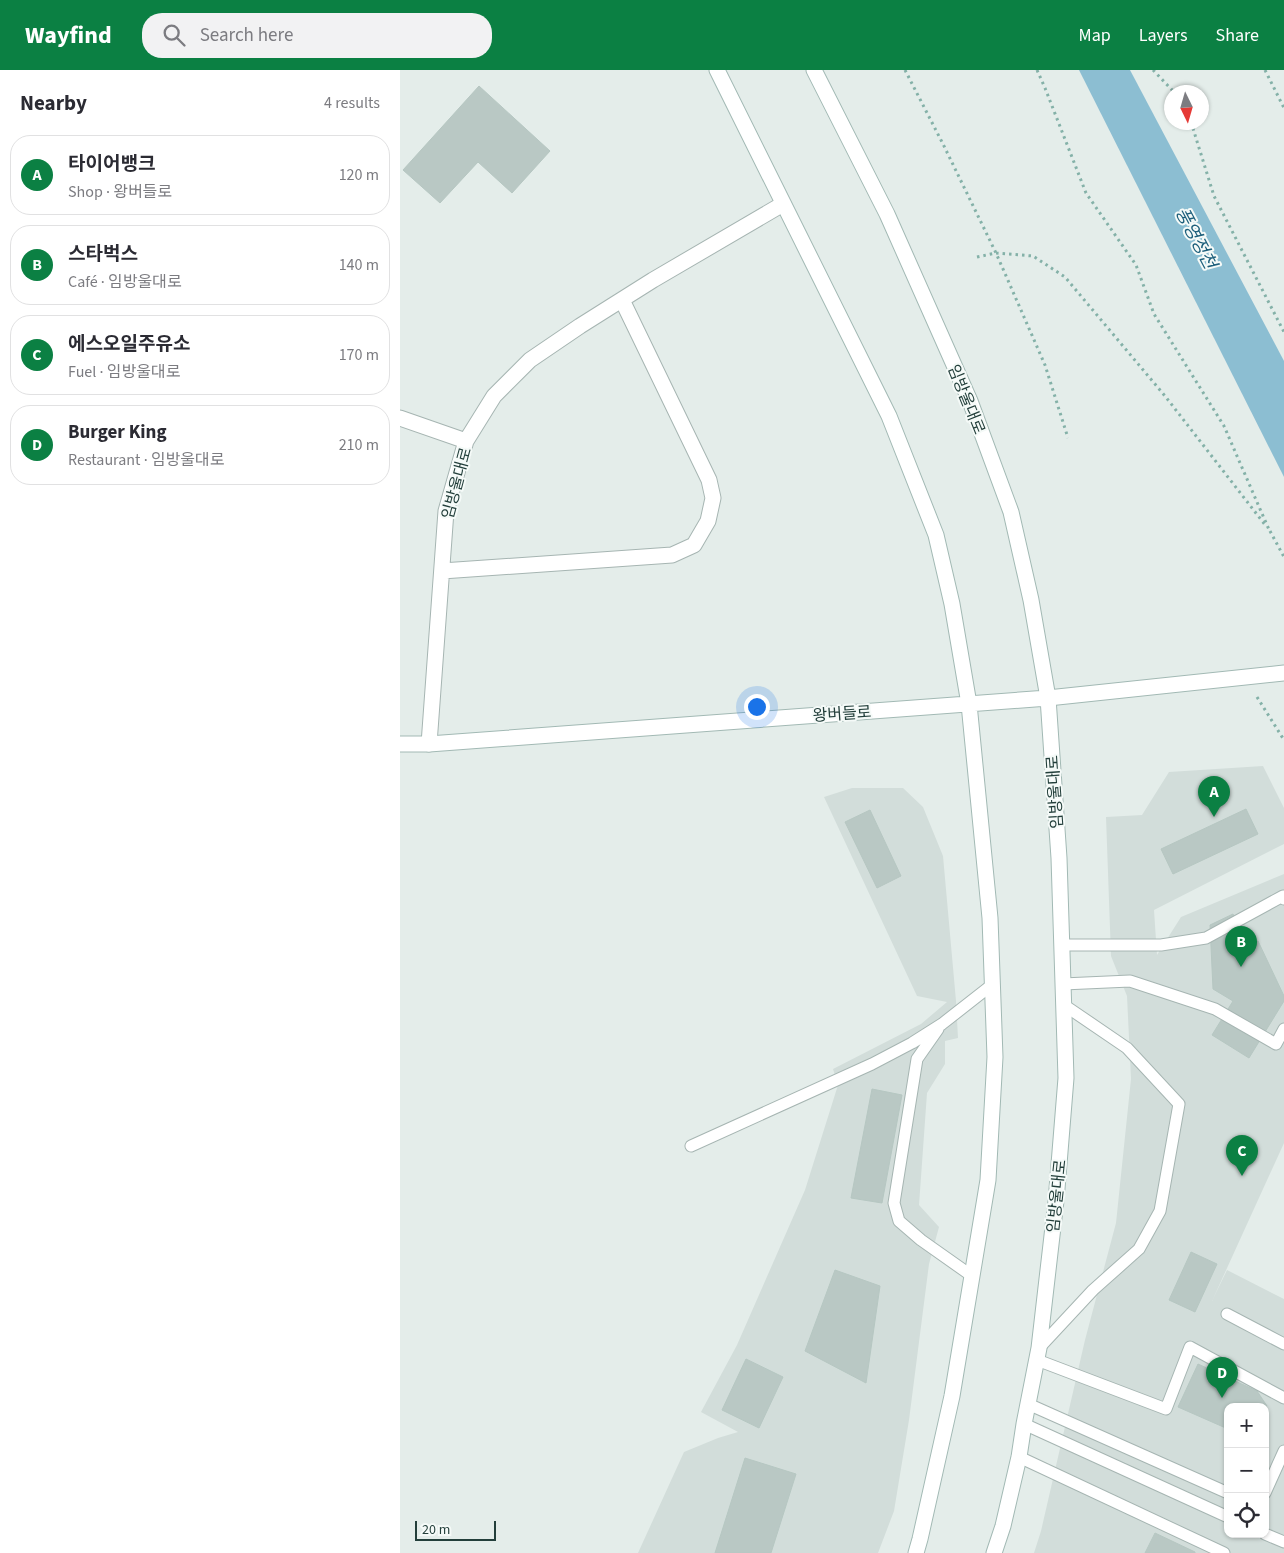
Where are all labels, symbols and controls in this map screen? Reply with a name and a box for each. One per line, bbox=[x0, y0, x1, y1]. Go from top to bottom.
search box bbox=[142, 13, 492, 58]
text: Wayfind bbox=[25, 18, 112, 53]
icon: search bbox=[160, 21, 188, 49]
text: Search here bbox=[200, 22, 293, 49]
text: Map bbox=[1079, 23, 1111, 48]
text: Layers bbox=[1139, 23, 1188, 48]
text: Share bbox=[1216, 23, 1259, 48]
north arrow bbox=[1164, 85, 1209, 130]
text: Nearby bbox=[20, 88, 87, 118]
text: 4 results bbox=[324, 92, 380, 114]
text: 타이어뱅크 bbox=[68, 151, 155, 178]
text: A bbox=[32, 164, 42, 186]
text: 120 m bbox=[339, 164, 379, 186]
text: Shop · 왕버들로 bbox=[68, 181, 172, 203]
water label: 풍영정천 bbox=[1169, 203, 1223, 275]
text: 스타벅스 bbox=[68, 241, 138, 268]
text: B bbox=[32, 254, 42, 276]
text: 140 m bbox=[339, 254, 379, 276]
text: Café · 임방울대로 bbox=[68, 271, 182, 293]
text: 에스오일주유소 bbox=[68, 331, 190, 358]
text: C bbox=[32, 344, 42, 366]
text: 170 m bbox=[339, 344, 379, 366]
text: Fuel · 임방울대로 bbox=[68, 361, 180, 383]
street label: 임방울대로 bbox=[942, 361, 990, 438]
text: Burger King bbox=[68, 419, 167, 446]
text: D bbox=[32, 434, 42, 456]
text: 210 m bbox=[339, 434, 379, 456]
street label: 임방울대로 bbox=[437, 445, 477, 522]
text: Restaurant · 임방울대로 bbox=[68, 449, 224, 471]
your location bbox=[744, 694, 770, 720]
street label: 왕버들로 bbox=[812, 701, 872, 727]
street label: 임방울대로 bbox=[1041, 754, 1069, 829]
pin: A bbox=[1198, 776, 1230, 817]
pin: B bbox=[1225, 926, 1257, 967]
pin: C bbox=[1226, 1135, 1258, 1176]
street label: 임방울대로 bbox=[1042, 1158, 1072, 1234]
pin: D bbox=[1206, 1357, 1238, 1398]
map controls bbox=[1224, 1403, 1269, 1538]
button: + bbox=[1224, 1403, 1269, 1448]
button: − bbox=[1224, 1448, 1269, 1493]
button: locate bbox=[1224, 1493, 1269, 1538]
scale bar bbox=[415, 1518, 496, 1541]
text: 20 m bbox=[422, 1520, 450, 1540]

